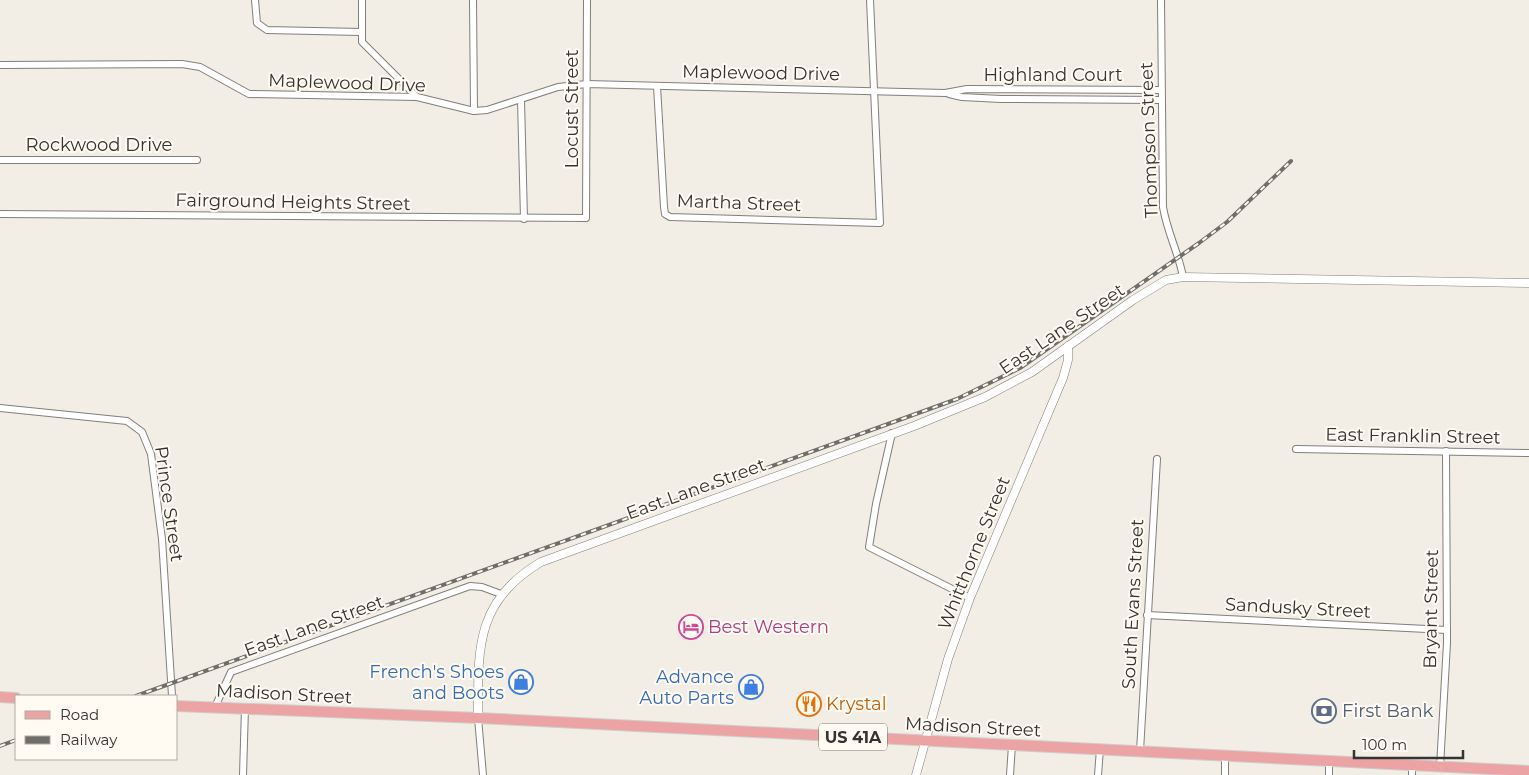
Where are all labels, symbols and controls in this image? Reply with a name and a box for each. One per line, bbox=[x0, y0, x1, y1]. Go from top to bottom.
street label: Locust Street bbox=[561, 49, 583, 169]
street label: Maplewood Drive bbox=[682, 61, 840, 85]
street label: Thompson Street bbox=[1135, 61, 1163, 219]
street label: Highland Court bbox=[983, 64, 1123, 86]
street label: Maplewood Drive bbox=[268, 69, 426, 97]
street label: Rockwood Drive bbox=[26, 134, 173, 156]
street label: Fairground Heights Street bbox=[175, 189, 411, 215]
street label: Martha Street bbox=[676, 190, 802, 216]
street label: East Lane Street bbox=[995, 279, 1129, 379]
street label: East Franklin Street bbox=[1325, 423, 1501, 449]
street label: Prince Street bbox=[150, 445, 188, 563]
street label: East Lane Street bbox=[623, 454, 769, 524]
street label: Whitthorne Street bbox=[933, 473, 1015, 633]
street label: South Evans Street bbox=[1118, 518, 1148, 690]
street label: Bryant Street bbox=[1419, 549, 1443, 669]
street label: East Lane Street bbox=[241, 591, 387, 661]
street label: Sandusky Street bbox=[1224, 593, 1372, 623]
hotel icon: Best Western bbox=[678, 614, 704, 640]
place label: Best Western bbox=[708, 616, 829, 638]
place label: French's Shoes and Boots bbox=[369, 661, 504, 704]
place label: Advance Auto Parts bbox=[639, 666, 734, 709]
shop icon: French's Shoes and Boots bbox=[508, 669, 534, 695]
shop icon: Advance Auto Parts bbox=[738, 674, 764, 700]
street label: Madison Street bbox=[215, 679, 353, 709]
restaurant icon: Krystal bbox=[796, 691, 822, 717]
place label: Krystal bbox=[826, 693, 887, 715]
legend bbox=[15, 695, 178, 760]
bank icon: First Bank bbox=[1311, 698, 1337, 724]
place label: First Bank bbox=[1342, 700, 1434, 722]
text: Road bbox=[60, 705, 99, 724]
street label: Madison Street bbox=[904, 712, 1042, 742]
road number: US 41A bbox=[819, 724, 887, 750]
scale bar bbox=[1354, 728, 1463, 760]
text: Railway bbox=[60, 730, 118, 749]
text: 100 m bbox=[1362, 735, 1407, 754]

